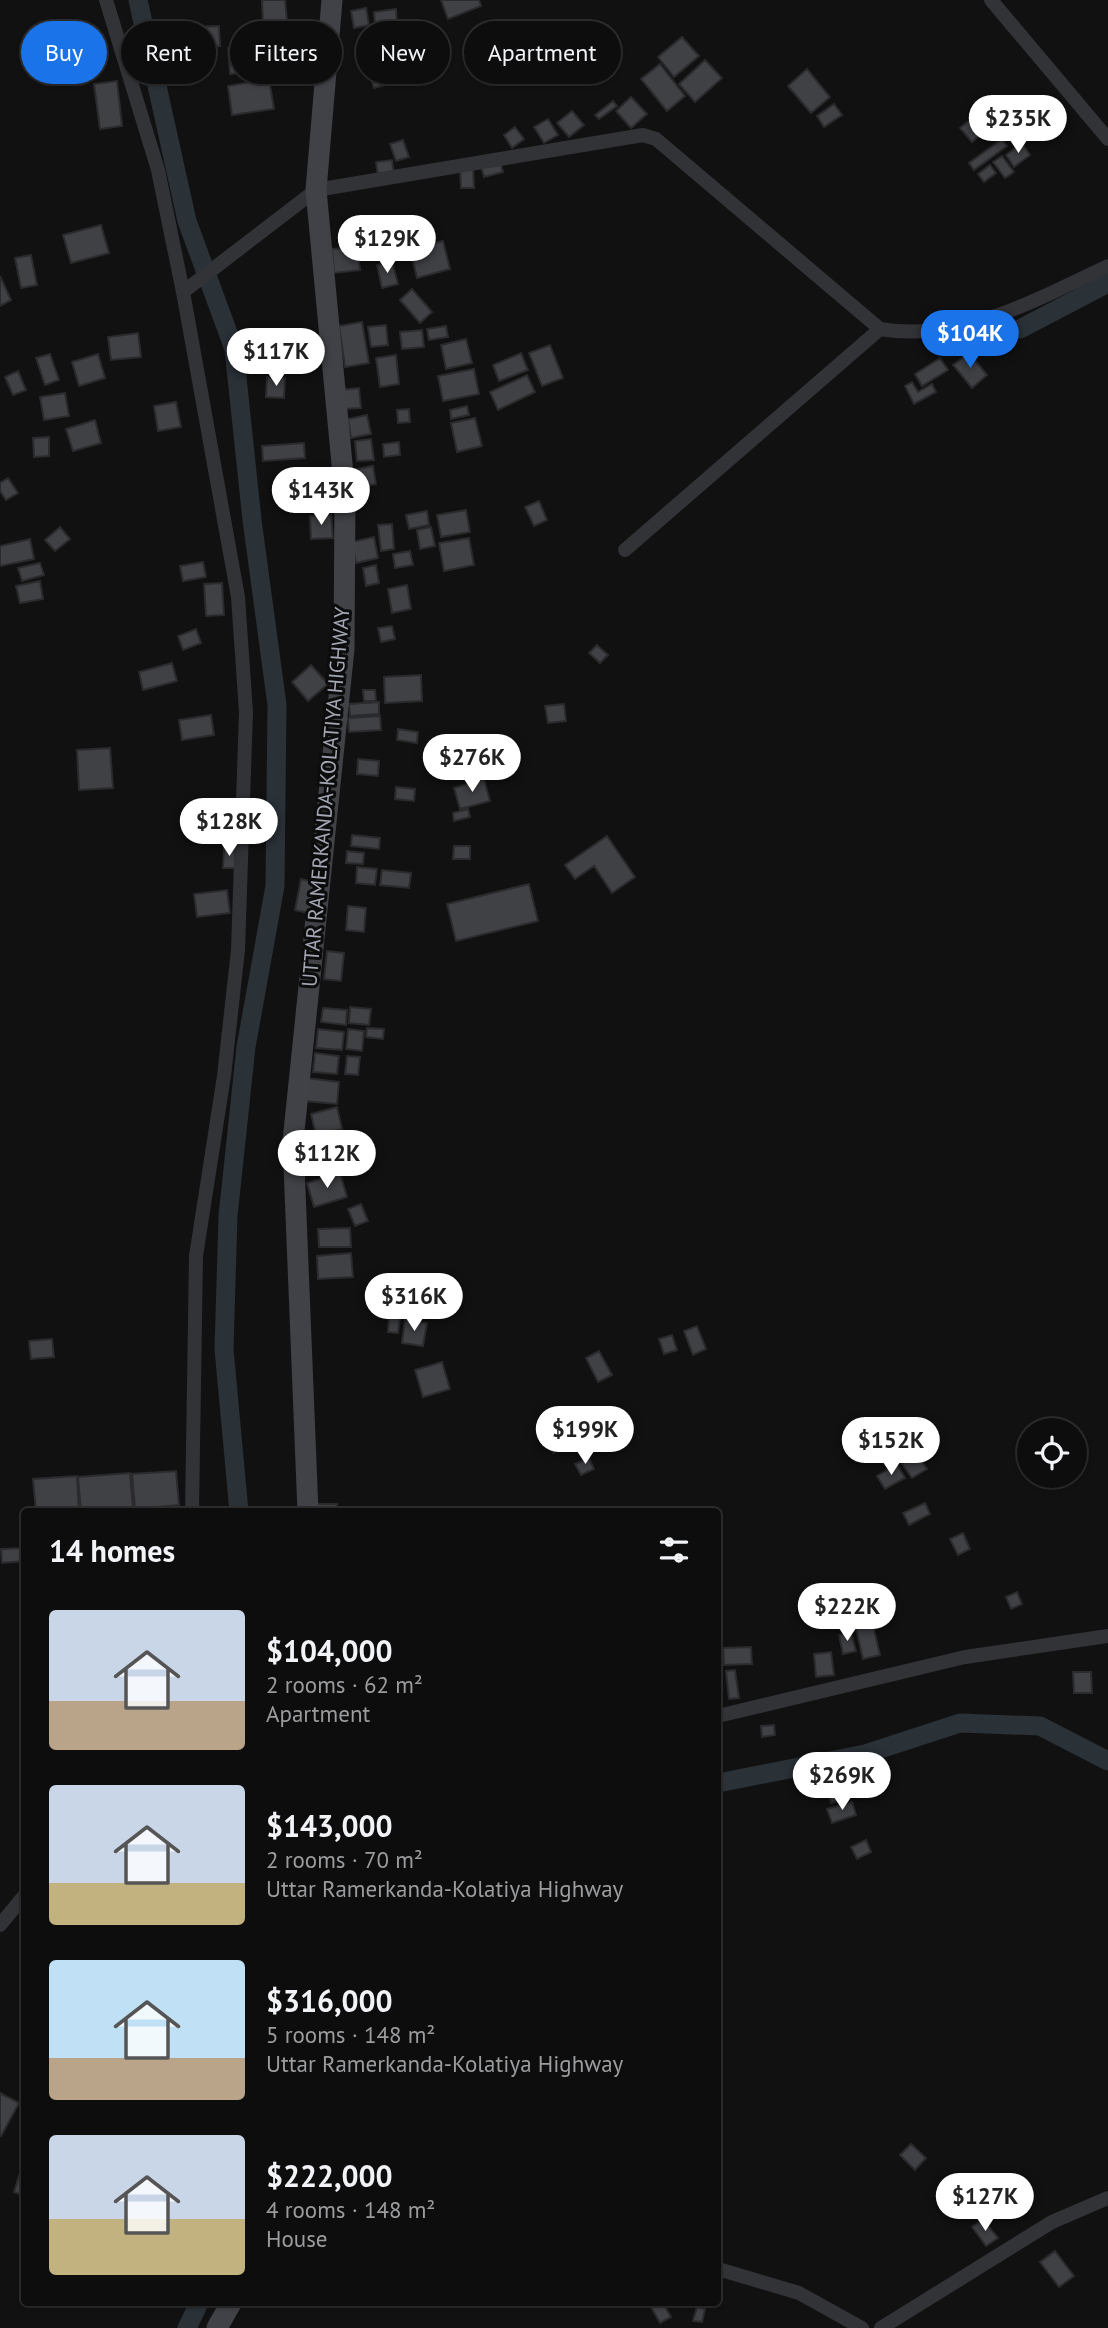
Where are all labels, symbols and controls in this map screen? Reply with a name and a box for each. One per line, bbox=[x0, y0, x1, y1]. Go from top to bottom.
chip: Buy bbox=[21, 21, 107, 84]
chip: Rent bbox=[121, 21, 216, 84]
chip: Filters bbox=[230, 21, 342, 84]
chip: New bbox=[356, 21, 450, 84]
chip: Apartment bbox=[464, 21, 621, 84]
pin: $235K bbox=[969, 96, 1067, 155]
text: $235K bbox=[985, 103, 1051, 132]
pin: $129K bbox=[338, 216, 436, 275]
text: $129K bbox=[354, 223, 420, 252]
pin: $104K bbox=[921, 310, 1019, 370]
text: $104K bbox=[937, 318, 1003, 347]
pin: $117K bbox=[227, 328, 325, 388]
text: $117K bbox=[243, 336, 309, 365]
pin: $143K bbox=[272, 468, 370, 527]
text: $143K bbox=[288, 475, 354, 504]
street label: UTTAR RAMERKANDA-KOLATIYA HIGHWAY bbox=[295, 605, 356, 988]
pin: $276K bbox=[423, 734, 521, 794]
text: $276K bbox=[439, 742, 505, 771]
pin: $128K bbox=[180, 798, 278, 858]
text: $128K bbox=[196, 806, 262, 835]
pin: $112K bbox=[278, 1130, 376, 1190]
text: $112K bbox=[294, 1138, 360, 1167]
pin: $316K bbox=[365, 1274, 463, 1333]
text: $316K bbox=[381, 1281, 447, 1310]
pin: $199K bbox=[536, 1406, 634, 1466]
text: $199K bbox=[552, 1414, 618, 1443]
pin: $152K bbox=[842, 1418, 940, 1477]
map controls bbox=[1017, 1418, 1087, 1488]
button: locate bbox=[1017, 1418, 1087, 1488]
text: $152K bbox=[858, 1425, 924, 1454]
text: 14 homes bbox=[49, 1531, 175, 1570]
icon: filters bbox=[655, 1531, 693, 1569]
pin: $222K bbox=[798, 1584, 896, 1643]
text: $222K bbox=[814, 1591, 880, 1620]
text: $104,000 bbox=[266, 1631, 393, 1670]
icon: home bbox=[105, 1638, 189, 1722]
text: 2 rooms · 62 m² bbox=[266, 1670, 423, 1699]
text: Apartment bbox=[266, 1699, 370, 1728]
pin: $269K bbox=[793, 1752, 891, 1812]
text: $269K bbox=[809, 1760, 875, 1789]
text: $143,000 bbox=[266, 1806, 393, 1845]
icon: home bbox=[105, 1813, 189, 1897]
text: 2 rooms · 70 m² bbox=[266, 1845, 423, 1874]
text: Uttar Ramerkanda-Kolatiya Highway bbox=[266, 1874, 623, 1903]
text: $316,000 bbox=[266, 1981, 393, 2020]
icon: home bbox=[105, 1988, 189, 2072]
text: 5 rooms · 148 m² bbox=[266, 2020, 435, 2049]
text: Uttar Ramerkanda-Kolatiya Highway bbox=[266, 2049, 623, 2078]
text: $222,000 bbox=[266, 2156, 393, 2195]
icon: home bbox=[105, 2163, 189, 2247]
pin: $127K bbox=[936, 2174, 1034, 2233]
text: $127K bbox=[952, 2181, 1018, 2210]
text: 4 rooms · 148 m² bbox=[266, 2195, 435, 2224]
text: House bbox=[266, 2224, 328, 2253]

